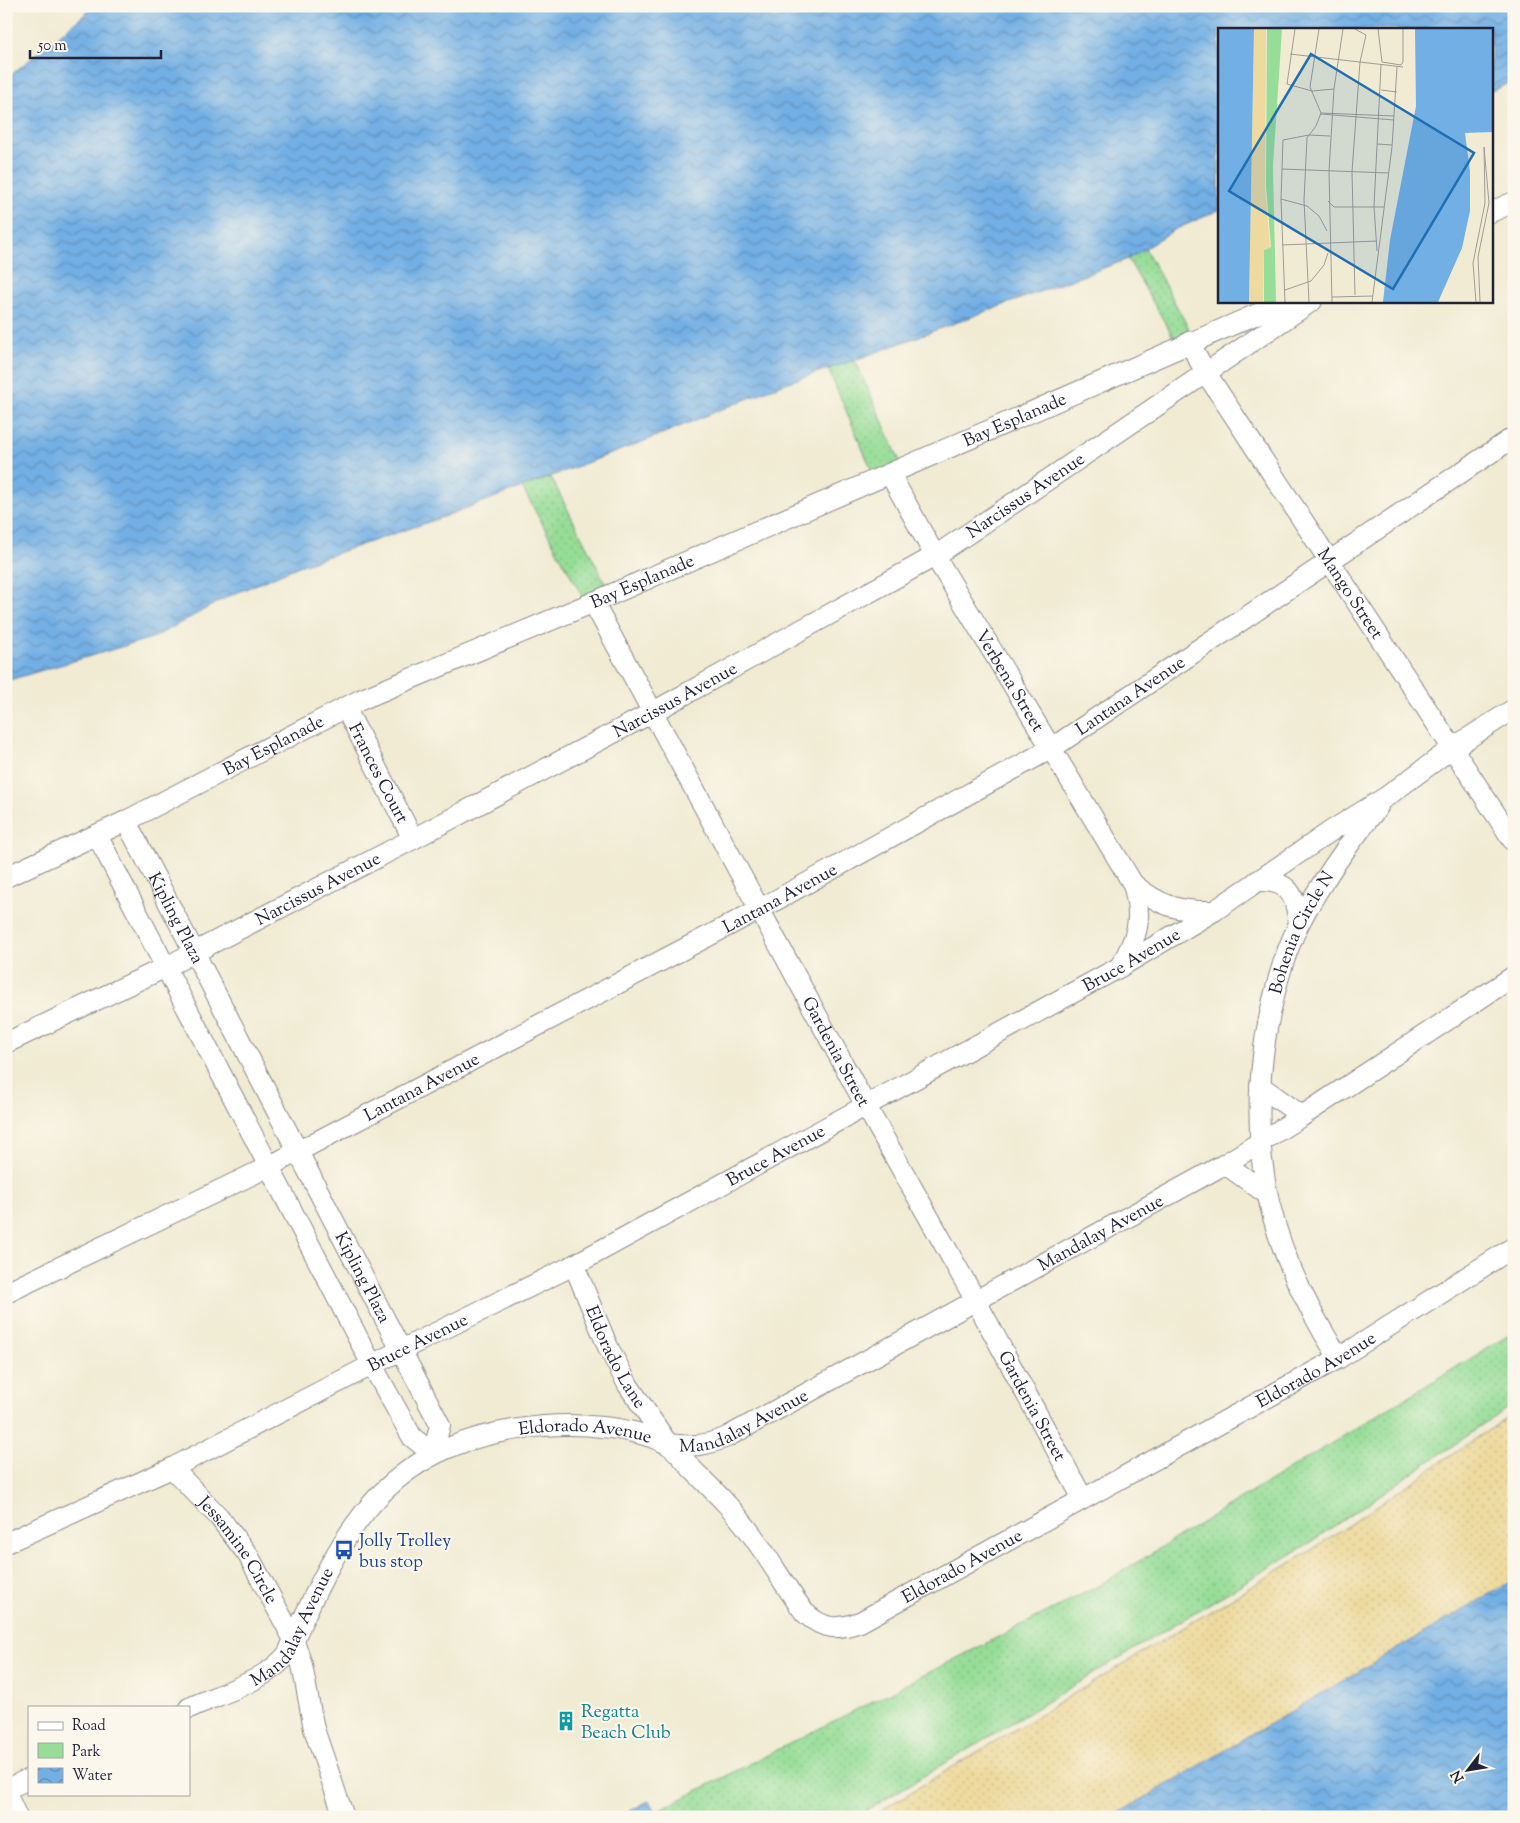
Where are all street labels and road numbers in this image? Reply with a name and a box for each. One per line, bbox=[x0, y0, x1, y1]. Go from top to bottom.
street label: Bay Esplanade bbox=[959, 387, 1071, 455]
street label: Narcissus Avenue bbox=[962, 447, 1091, 546]
street label: Mango Street bbox=[1310, 544, 1389, 645]
street label: Bay Esplanade bbox=[587, 549, 699, 617]
street label: Verbena Street bbox=[968, 626, 1049, 738]
street label: Lantana Avenue bbox=[1071, 651, 1191, 743]
street label: Narcissus Avenue bbox=[609, 657, 743, 746]
street label: Bay Esplanade bbox=[219, 710, 329, 784]
street label: Frances Court bbox=[340, 719, 414, 828]
street label: Narcissus Avenue bbox=[251, 847, 386, 933]
street label: Lantana Avenue bbox=[719, 858, 843, 941]
street label: Bohenia Circle N bbox=[1264, 867, 1342, 997]
street label: Kipling Plaza bbox=[140, 868, 209, 969]
street label: Bruce Avenue bbox=[1079, 923, 1186, 1000]
street label: Gardenia Street bbox=[794, 992, 875, 1112]
street label: Lantana Avenue bbox=[360, 1047, 485, 1129]
street label: Bruce Avenue bbox=[722, 1119, 830, 1194]
street label: Mandalay Avenue bbox=[1034, 1189, 1169, 1279]
street label: Kipling Plaza bbox=[327, 1228, 396, 1328]
street label: Eldorado Lane bbox=[577, 1302, 651, 1414]
street label: Bruce Avenue bbox=[364, 1308, 473, 1380]
street label: Eldorado Avenue bbox=[1252, 1327, 1382, 1416]
street label: Gardenia Street bbox=[990, 1347, 1071, 1467]
street label: Mandalay Avenue bbox=[679, 1384, 814, 1461]
street label: Eldorado Avenue bbox=[517, 1414, 655, 1452]
street label: Jessamine Circle bbox=[190, 1491, 283, 1609]
street label: Eldorado Avenue bbox=[898, 1524, 1028, 1611]
street label: Mandalay Avenue bbox=[246, 1563, 341, 1694]

